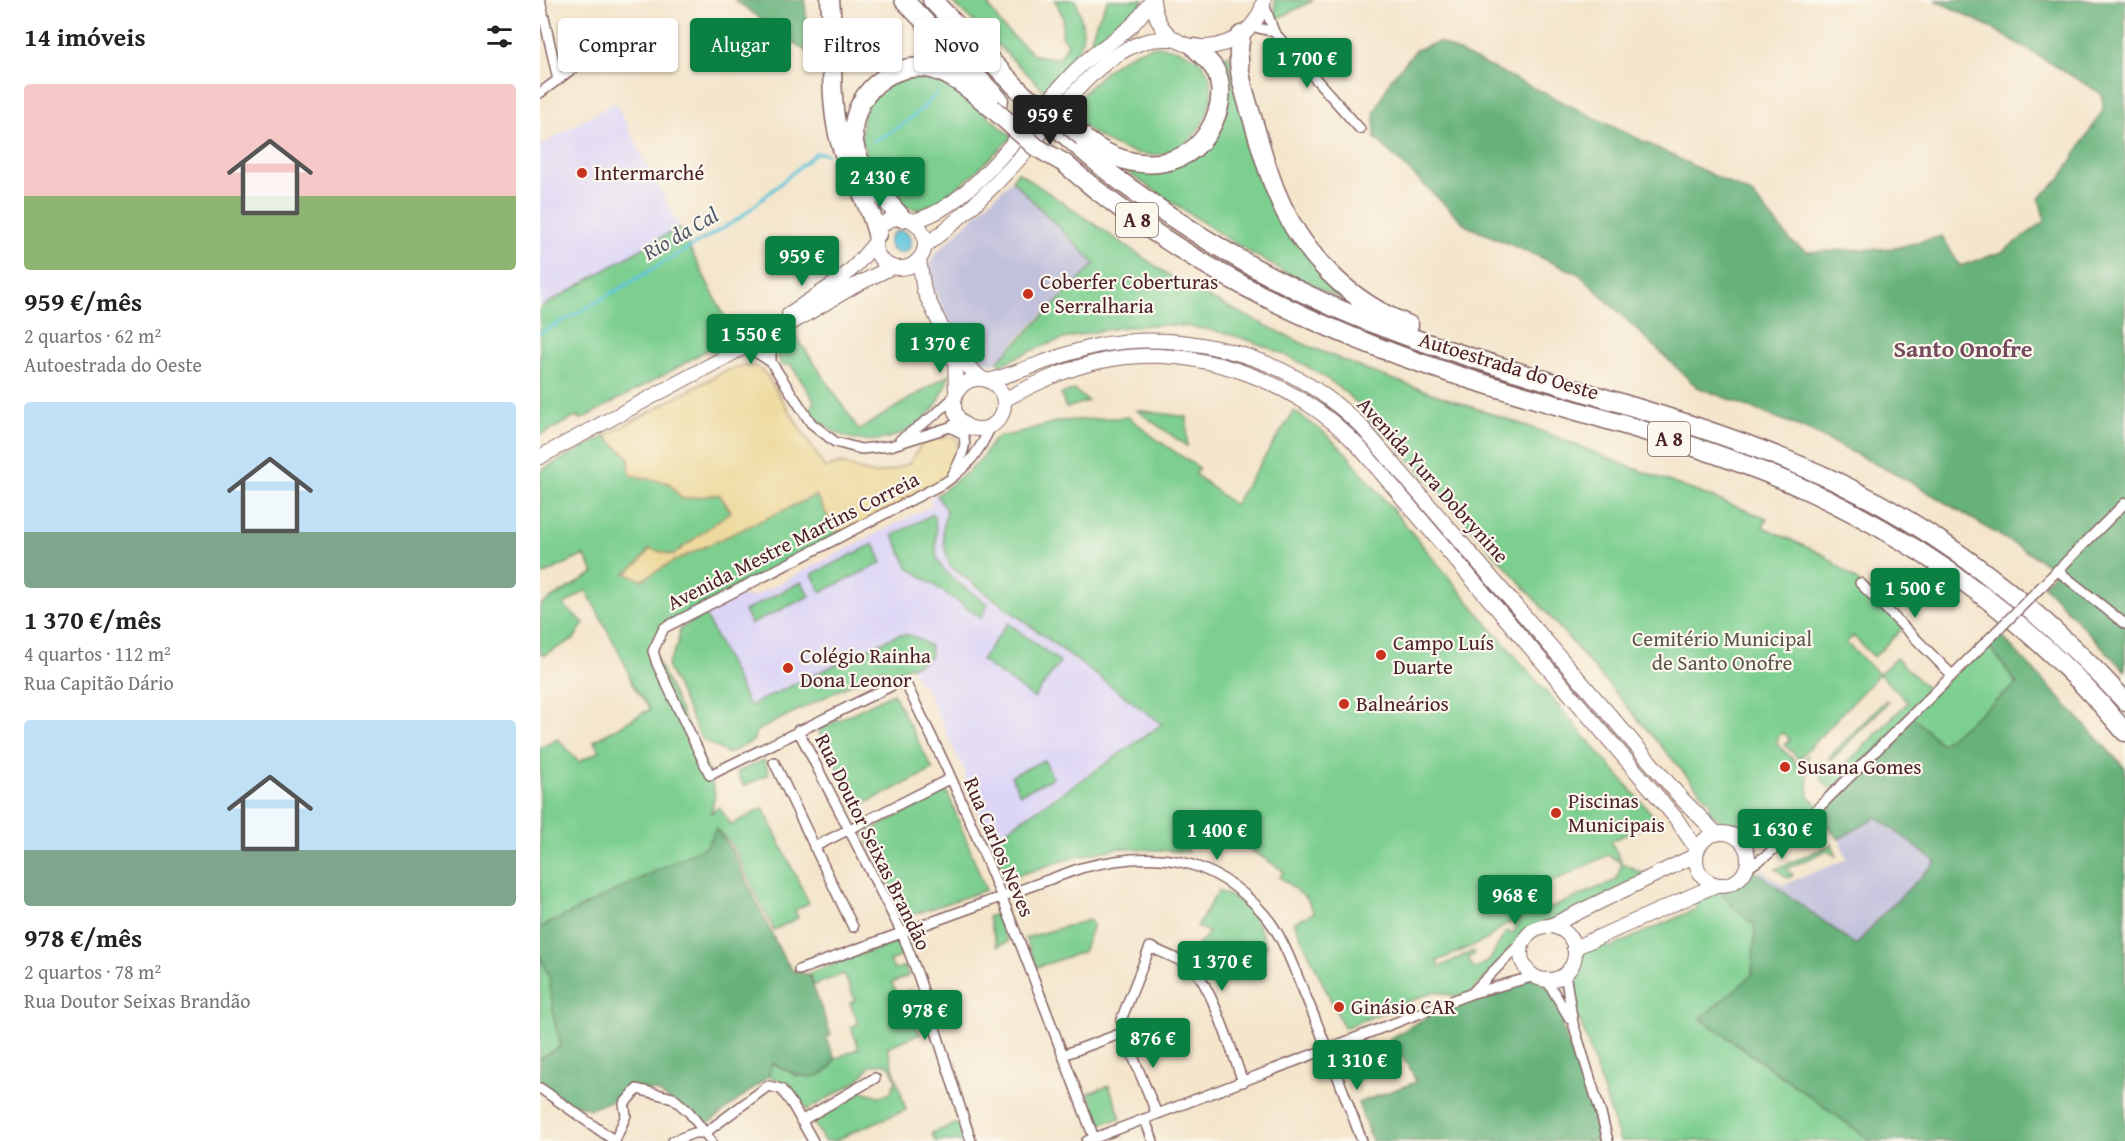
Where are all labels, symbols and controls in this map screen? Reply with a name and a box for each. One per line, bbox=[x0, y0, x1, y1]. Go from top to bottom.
text: 14 imóveis bbox=[24, 17, 146, 56]
chip: Comprar bbox=[558, 18, 678, 72]
chip: Alugar bbox=[690, 18, 791, 72]
chip: Filtros bbox=[803, 18, 902, 72]
chip: Novo bbox=[914, 18, 1000, 72]
icon: filters bbox=[483, 20, 516, 53]
pin: 1 700 € bbox=[1252, 38, 1362, 89]
text: 1 700 € bbox=[1277, 43, 1337, 72]
pin: 959 € bbox=[1008, 95, 1092, 146]
text: 959 € bbox=[1027, 100, 1073, 129]
icon: home bbox=[216, 123, 324, 231]
place label: Intermarché bbox=[594, 157, 704, 188]
pin: 2 430 € bbox=[825, 157, 935, 208]
text: 2 430 € bbox=[850, 162, 910, 191]
marker: Intermarché bbox=[575, 166, 589, 180]
water label: Rio da Cal bbox=[635, 198, 724, 268]
road number: A 8 bbox=[1116, 203, 1158, 237]
pin: 959 € bbox=[760, 236, 844, 287]
text: 959 € bbox=[779, 241, 825, 270]
place label: Coberfer Coberturas e Serralharia bbox=[1040, 266, 1218, 321]
text: 959 €/mês bbox=[24, 282, 142, 321]
marker: Coberfer Coberturas e Serralharia bbox=[1021, 287, 1035, 301]
pin: 1 550 € bbox=[696, 314, 806, 365]
text: 1 550 € bbox=[721, 319, 781, 348]
text: 2 quartos · 62 m² bbox=[24, 321, 161, 350]
pin: 1 370 € bbox=[885, 323, 995, 374]
street label: Autoestrada do Oeste bbox=[1415, 323, 1603, 408]
text: 1 370 € bbox=[910, 328, 970, 357]
district label: Santo Onofre bbox=[1893, 331, 2033, 366]
text: Autoestrada do Oeste bbox=[24, 350, 202, 379]
street label: Avenida Yura Dobrynine bbox=[1350, 390, 1517, 570]
road number: A 8 bbox=[1648, 422, 1690, 456]
icon: home bbox=[216, 441, 324, 549]
street label: Avenida Mestre Martins Correia bbox=[661, 463, 924, 618]
pin: 1 500 € bbox=[1860, 568, 1970, 619]
text: 1 500 € bbox=[1885, 573, 1945, 602]
text: 1 370 €/mês bbox=[24, 600, 161, 639]
park label: Cemitério Municipal de Santo Onofre bbox=[1632, 623, 1812, 678]
place label: Campo Luís Duarte bbox=[1393, 627, 1494, 682]
text: 4 quartos · 112 m² bbox=[24, 639, 171, 668]
place label: Colégio Rainha Dona Leonor bbox=[800, 640, 931, 695]
marker: Campo Luís Duarte bbox=[1374, 648, 1388, 662]
marker: Colégio Rainha Dona Leonor bbox=[781, 661, 795, 675]
text: Rua Capitão Dário bbox=[24, 668, 174, 697]
place label: Balneários bbox=[1356, 688, 1449, 719]
marker: Balneários bbox=[1337, 697, 1351, 711]
street label: Rua Doutor Seixas Brandão bbox=[807, 728, 939, 955]
place label: Susana Gomes bbox=[1797, 751, 1922, 782]
icon: home bbox=[216, 759, 324, 867]
marker: Susana Gomes bbox=[1778, 760, 1792, 774]
street label: Rua Carlos Neves bbox=[956, 772, 1043, 922]
place label: Piscinas Municipais bbox=[1568, 785, 1665, 840]
marker: Piscinas Municipais bbox=[1549, 806, 1563, 820]
pin: 1 630 € bbox=[1727, 809, 1837, 860]
pin: 1 400 € bbox=[1162, 810, 1272, 861]
text: 1 630 € bbox=[1752, 814, 1812, 843]
text: 1 400 € bbox=[1187, 815, 1247, 844]
pin: 968 € bbox=[1473, 875, 1557, 926]
text: 968 € bbox=[1492, 880, 1538, 909]
text: 978 €/mês bbox=[24, 918, 142, 957]
pin: 1 370 € bbox=[1167, 941, 1277, 992]
text: 1 370 € bbox=[1192, 946, 1252, 975]
text: 2 quartos · 78 m² bbox=[24, 957, 161, 986]
text: Rua Doutor Seixas Brandão bbox=[24, 986, 250, 1015]
pin: 978 € bbox=[883, 990, 967, 1041]
place label: Ginásio CAR bbox=[1351, 991, 1457, 1022]
text: 978 € bbox=[902, 995, 948, 1024]
marker: Ginásio CAR bbox=[1332, 1000, 1346, 1014]
pin: 876 € bbox=[1111, 1018, 1195, 1069]
text: 876 € bbox=[1130, 1023, 1176, 1052]
pin: 1 310 € bbox=[1302, 1040, 1412, 1091]
text: 1 310 € bbox=[1327, 1045, 1387, 1074]

